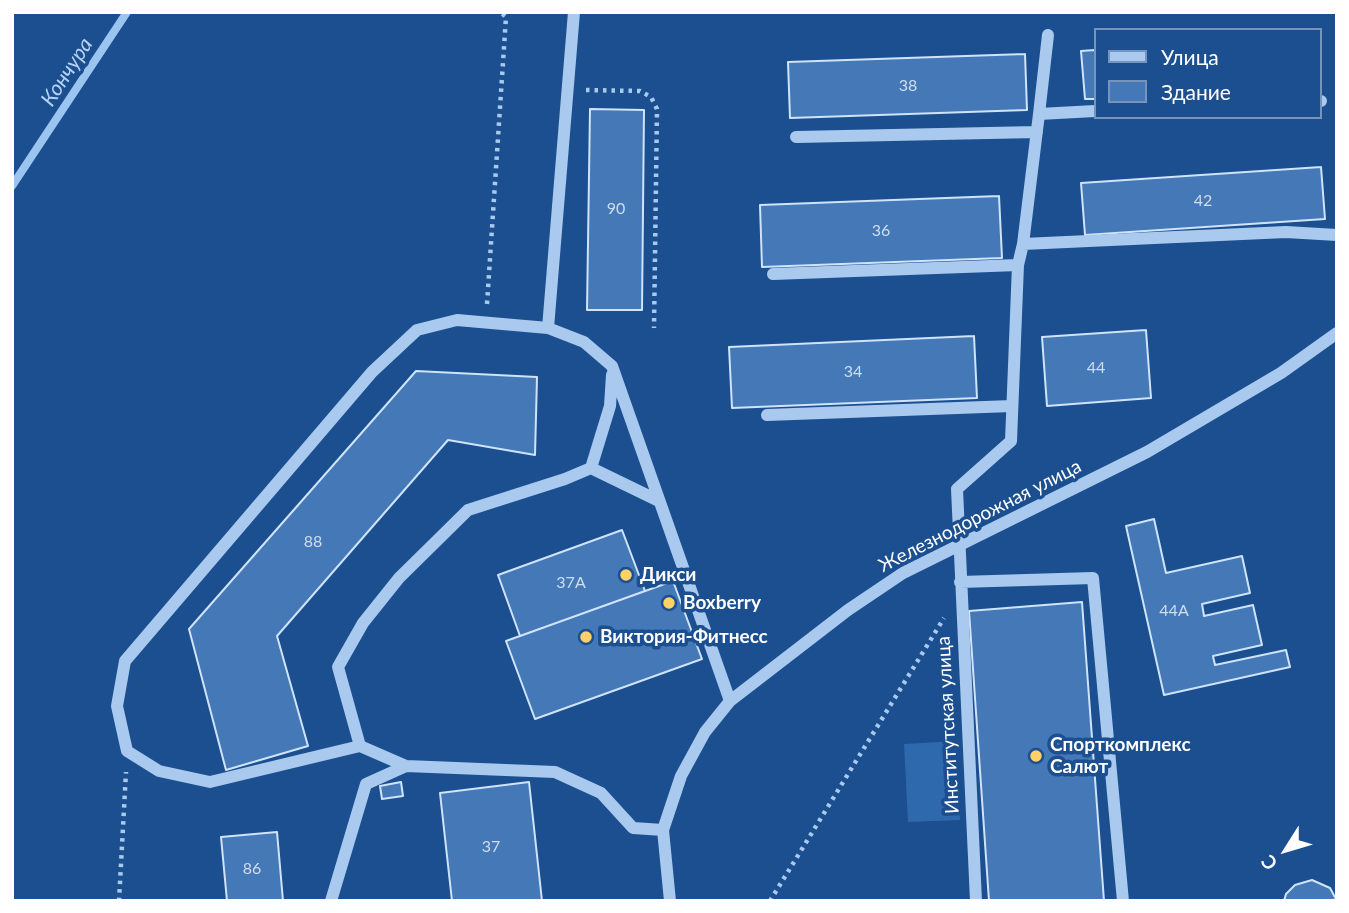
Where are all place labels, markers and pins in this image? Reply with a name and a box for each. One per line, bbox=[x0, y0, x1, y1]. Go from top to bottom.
place label: Дикси bbox=[640, 564, 696, 586]
marker: Дикси bbox=[618, 567, 634, 583]
place label: Boxberry bbox=[683, 592, 761, 614]
marker: Boxberry bbox=[661, 595, 677, 611]
place label: Виктория-Фитнесс bbox=[600, 626, 768, 648]
marker: Виктория-Фитнесс bbox=[578, 629, 594, 645]
place label: Спорткомплекс Салют bbox=[1050, 734, 1191, 778]
marker: Спорткомплекс Салют bbox=[1028, 748, 1044, 764]

